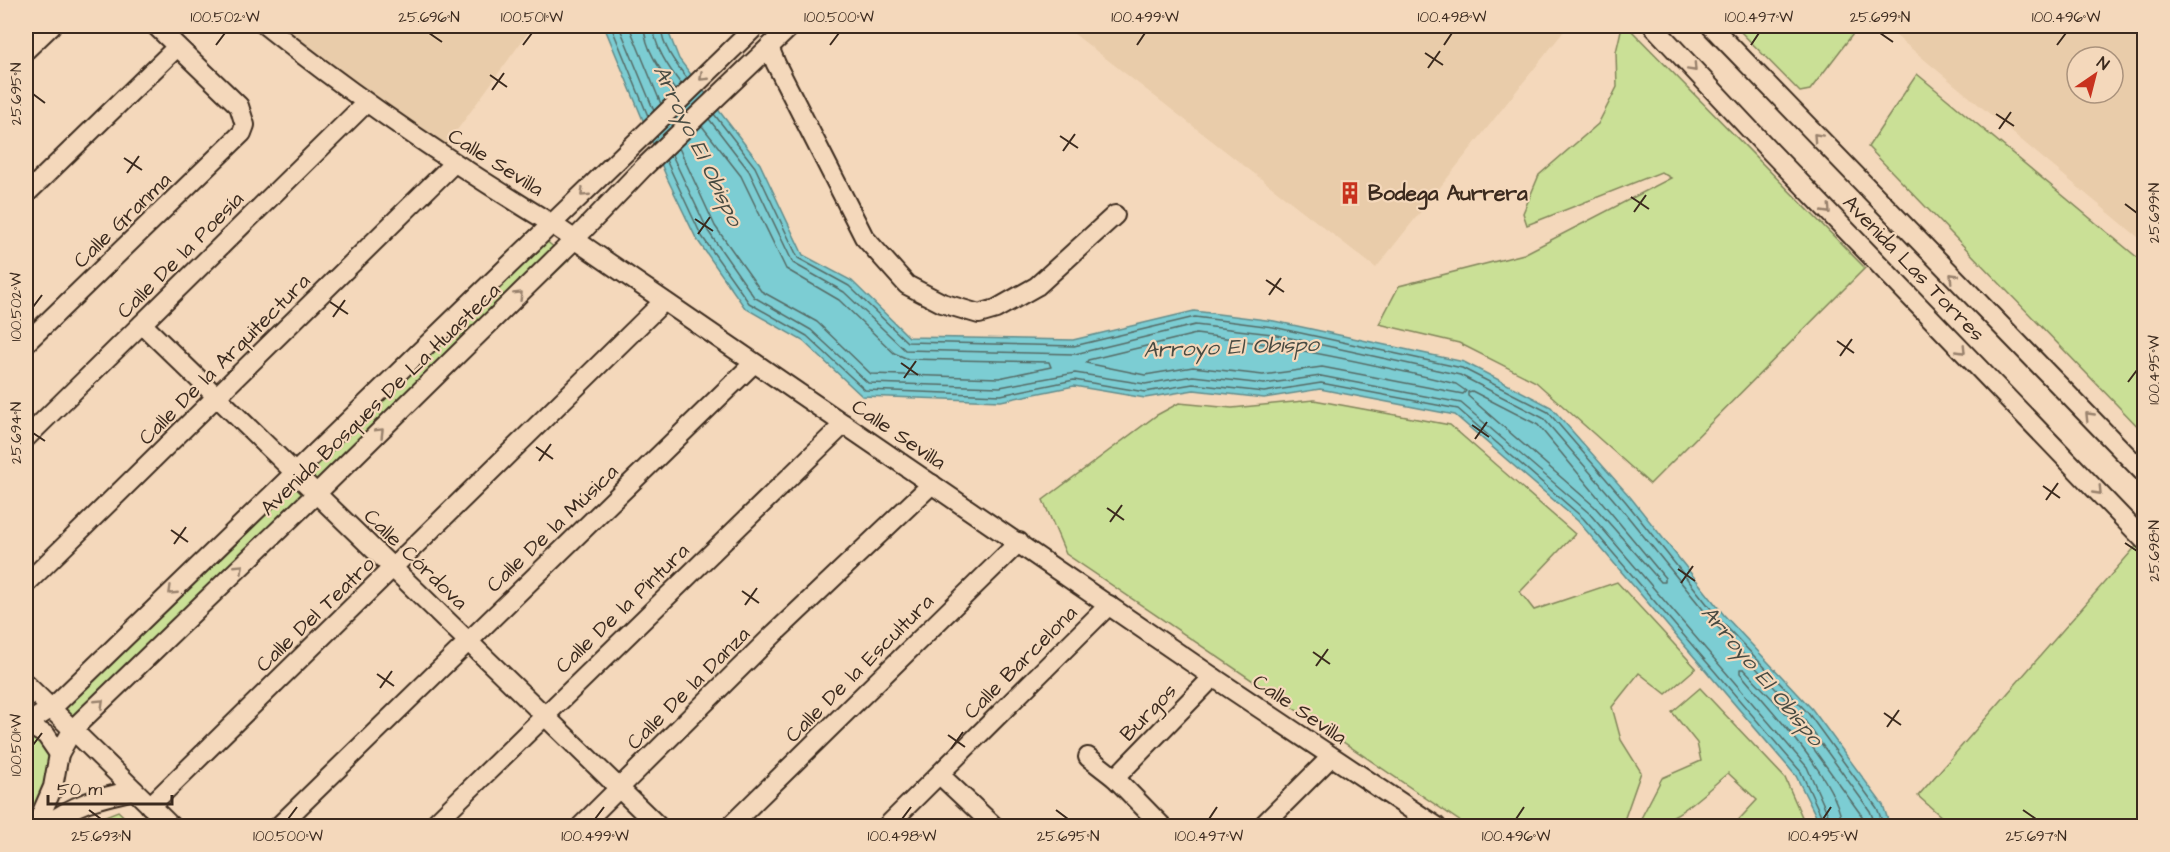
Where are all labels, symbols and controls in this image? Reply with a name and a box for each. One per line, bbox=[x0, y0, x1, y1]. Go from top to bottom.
text: 100.502°W bbox=[190, 7, 260, 28]
text: 25.696°N bbox=[398, 7, 460, 28]
text: 100.501°W bbox=[501, 7, 563, 28]
text: 100.500°W bbox=[804, 7, 874, 28]
text: 100.499°W bbox=[1111, 7, 1179, 28]
text: 100.498°W bbox=[1418, 7, 1486, 28]
text: 100.497°W bbox=[1725, 7, 1793, 28]
text: 25.699°N bbox=[1850, 7, 1910, 28]
text: 100.496°W bbox=[2032, 7, 2100, 28]
north arrow bbox=[2065, 45, 2125, 105]
text: N bbox=[2093, 52, 2113, 75]
water label: Arroyo El Obispo bbox=[644, 60, 751, 233]
one-way arrow bbox=[1686, 62, 1697, 72]
text: 25.695°N bbox=[6, 63, 27, 125]
one-way arrow bbox=[700, 70, 711, 81]
street label: Calle Sevilla bbox=[442, 121, 550, 204]
one-way arrow bbox=[1813, 133, 1824, 143]
street label: Calle Granma bbox=[67, 166, 178, 275]
place label: Bodega Aurrera bbox=[1368, 179, 1528, 210]
building icon: Bodega Aurrera bbox=[1337, 180, 1363, 206]
text: 25.699°N bbox=[2144, 183, 2165, 243]
street label: Calle De la Poesía bbox=[110, 185, 250, 325]
one-way arrow bbox=[580, 185, 591, 196]
street label: Avenida Las Torres bbox=[1836, 189, 1991, 348]
one-way arrow bbox=[1820, 202, 1831, 213]
street label: Calle De la Arquitectura bbox=[132, 267, 317, 452]
text: 100.502°W bbox=[6, 272, 27, 342]
one-way arrow bbox=[1950, 273, 1961, 284]
street label: Avenida Bosques De La Huasteca bbox=[254, 276, 507, 522]
one-way arrow bbox=[512, 291, 522, 302]
water label: Arroyo El Obispo bbox=[1143, 329, 1321, 367]
text: 100.495°W bbox=[2144, 335, 2165, 405]
one-way arrow bbox=[1955, 343, 1966, 354]
street label: Calle Sevilla bbox=[846, 392, 952, 477]
text: 25.694°N bbox=[6, 402, 27, 464]
one-way arrow bbox=[2085, 413, 2096, 423]
one-way arrow bbox=[372, 428, 383, 439]
street label: Calle De la Música bbox=[480, 457, 625, 599]
one-way arrow bbox=[2090, 483, 2101, 494]
street label: Calle Córdova bbox=[357, 502, 474, 617]
text: 25.698°N bbox=[2144, 520, 2165, 582]
street label: Calle De la Pintura bbox=[549, 537, 696, 680]
street label: Calle Del Teatro bbox=[249, 550, 382, 679]
one-way arrow bbox=[233, 564, 244, 575]
one-way arrow bbox=[168, 583, 179, 594]
street label: Calle De la Escultura bbox=[779, 587, 940, 749]
street label: Calle Barcelona bbox=[957, 599, 1084, 726]
water label: Arroyo El Obispo bbox=[1693, 599, 1831, 755]
street label: Calle De la Danza bbox=[620, 620, 757, 756]
street label: Calle Sevilla bbox=[1247, 667, 1353, 752]
street label: Burgos bbox=[1113, 677, 1185, 749]
one-way arrow bbox=[93, 699, 103, 710]
text: 100.501°W bbox=[6, 714, 27, 776]
scale bar bbox=[48, 768, 172, 806]
text: 50 m bbox=[57, 777, 102, 802]
text: 25.693°N bbox=[71, 826, 131, 847]
text: 100.500°W bbox=[253, 826, 323, 847]
text: 100.499°W bbox=[561, 826, 629, 847]
text: 100.498°W bbox=[868, 826, 936, 847]
text: 25.695°N bbox=[1037, 826, 1099, 847]
text: 100.497°W bbox=[1175, 826, 1243, 847]
text: 100.496°W bbox=[1482, 826, 1550, 847]
text: 100.495°W bbox=[1788, 826, 1858, 847]
text: 25.697°N bbox=[2005, 826, 2067, 847]

